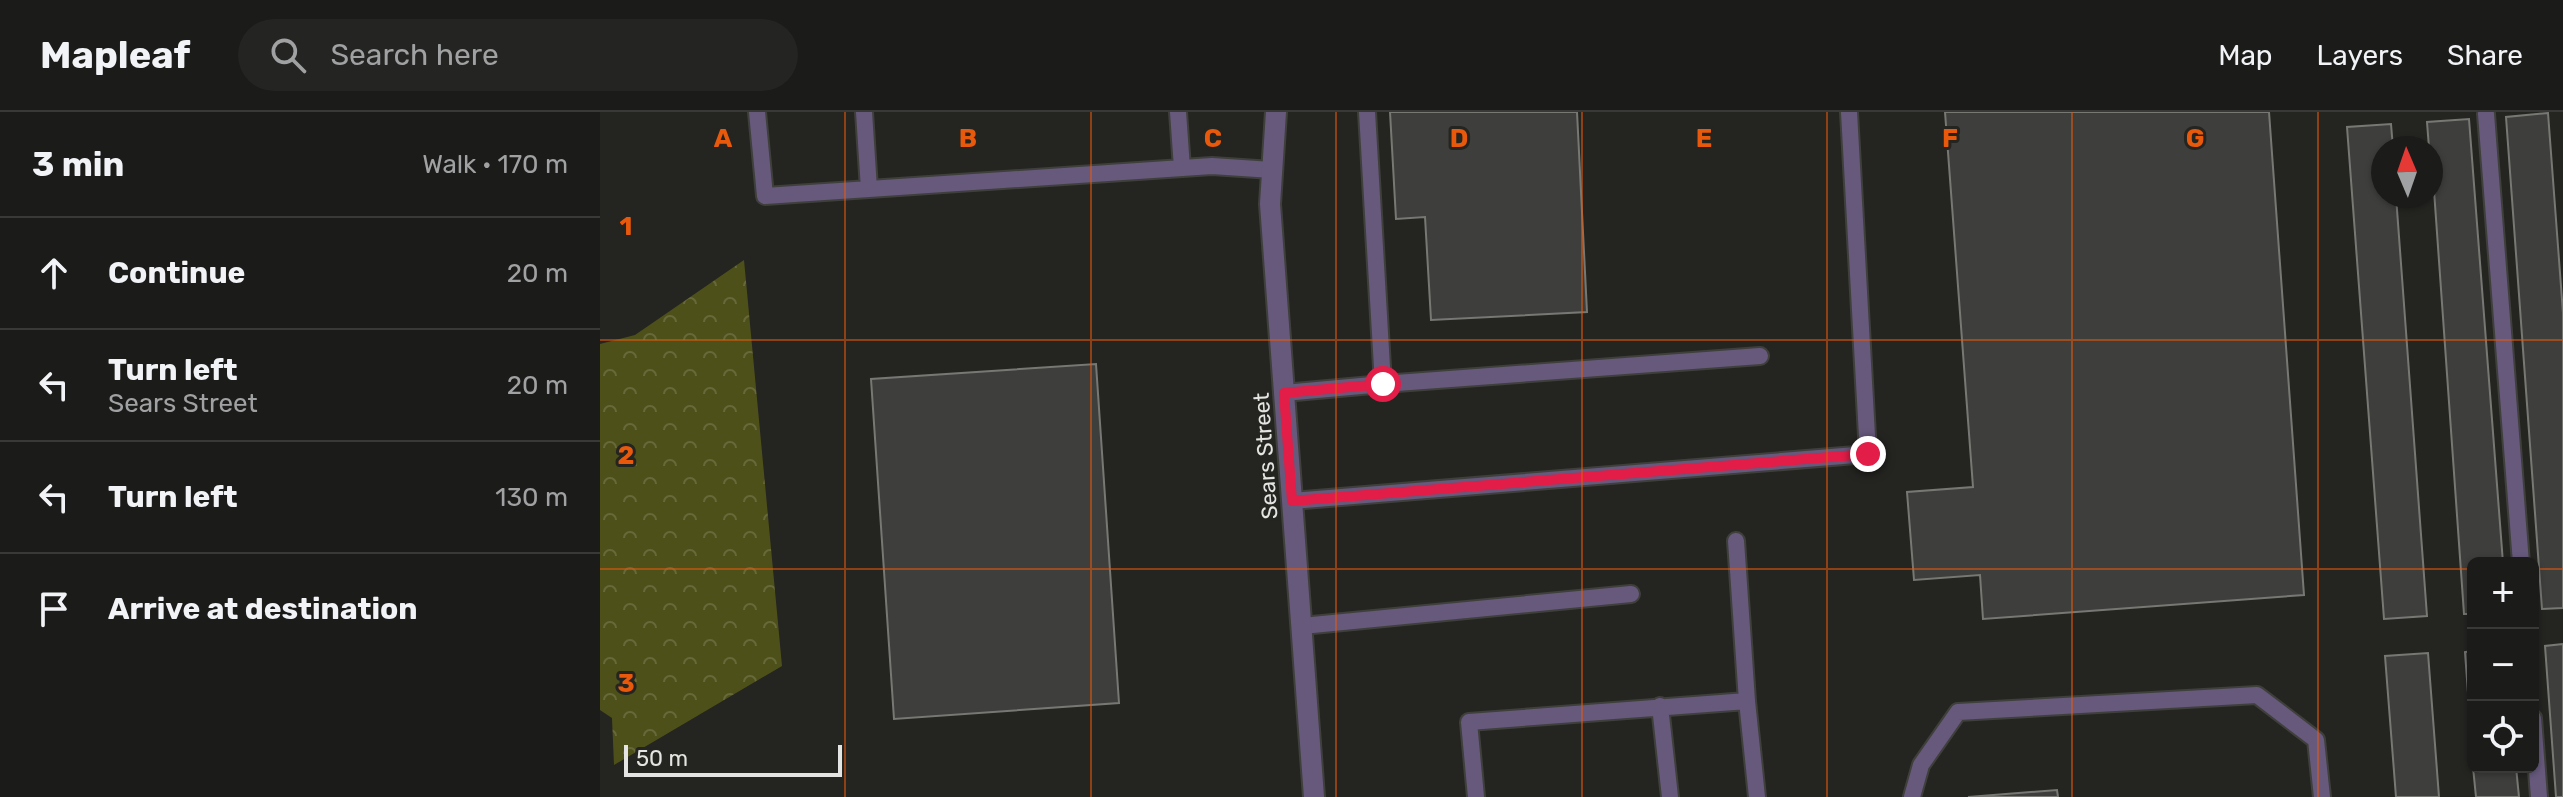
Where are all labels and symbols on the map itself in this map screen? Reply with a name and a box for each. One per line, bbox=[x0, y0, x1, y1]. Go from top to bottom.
text: A bbox=[714, 123, 733, 154]
text: B bbox=[959, 123, 977, 154]
text: C bbox=[1204, 123, 1222, 154]
text: D bbox=[1450, 123, 1468, 154]
text: E bbox=[1696, 123, 1712, 154]
text: F bbox=[1942, 123, 1958, 154]
text: G bbox=[2186, 123, 2204, 154]
north arrow bbox=[2371, 136, 2443, 208]
text: 1 bbox=[620, 211, 632, 242]
route start bbox=[1365, 366, 1401, 402]
street label: Sears Street bbox=[1248, 391, 1283, 520]
route end bbox=[1850, 436, 1886, 472]
text: 2 bbox=[618, 440, 634, 471]
text: 3 bbox=[617, 668, 635, 699]
scale bar bbox=[624, 741, 842, 777]

